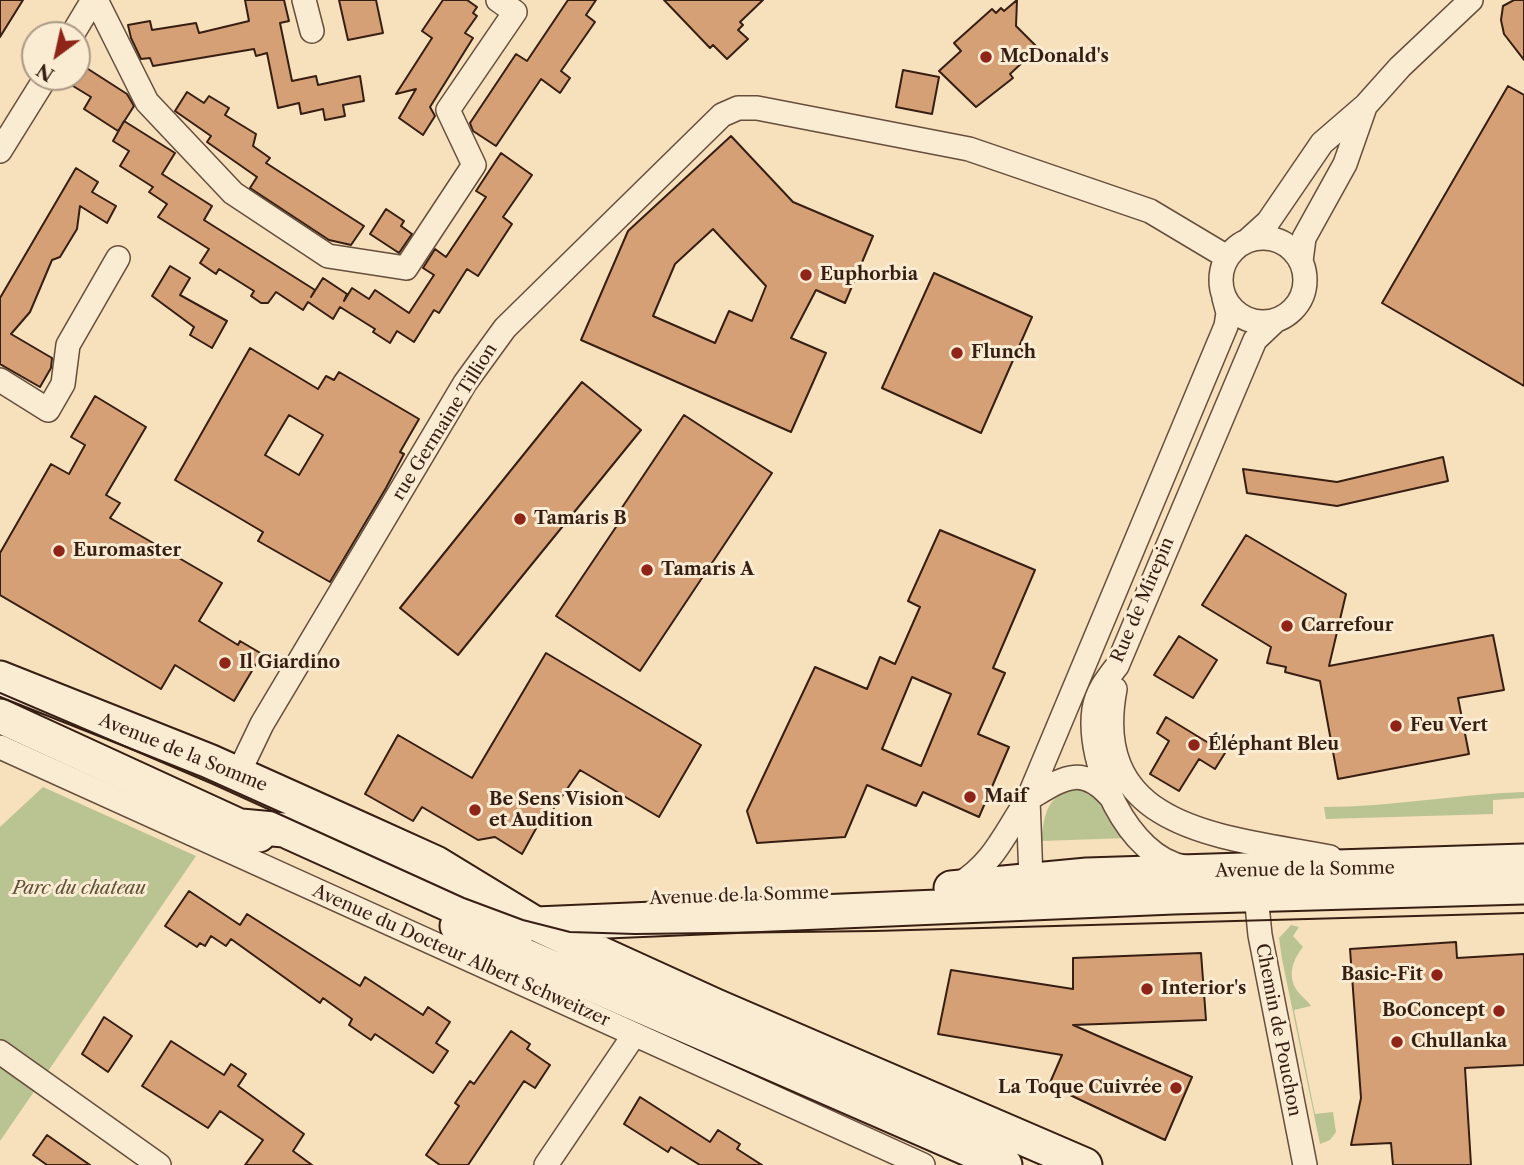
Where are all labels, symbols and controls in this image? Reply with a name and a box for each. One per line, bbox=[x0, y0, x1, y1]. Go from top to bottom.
north arrow bbox=[21, 21, 91, 91]
place label: McDonald's bbox=[1000, 46, 1109, 68]
marker: McDonald's bbox=[978, 49, 994, 65]
text: N bbox=[32, 58, 59, 87]
place label: Euphorbia bbox=[820, 264, 918, 286]
marker: Euphorbia bbox=[798, 267, 814, 283]
street label: rue Germaine Tillion bbox=[388, 340, 502, 504]
place label: Flunch bbox=[971, 342, 1036, 364]
marker: Flunch bbox=[949, 345, 965, 361]
place label: Tamaris B bbox=[534, 508, 627, 530]
marker: Tamaris B bbox=[512, 511, 528, 527]
street label: Rue de Mirepin bbox=[1107, 534, 1179, 666]
place label: Euromaster bbox=[73, 540, 181, 562]
marker: Euromaster bbox=[51, 543, 67, 559]
place label: Tamaris A bbox=[661, 559, 754, 581]
marker: Tamaris A bbox=[639, 562, 655, 578]
place label: Carrefour bbox=[1301, 615, 1394, 637]
marker: Carrefour bbox=[1279, 618, 1295, 634]
place label: Il Giardino bbox=[239, 652, 340, 674]
marker: Il Giardino bbox=[217, 655, 233, 671]
street label: Avenue de la Somme bbox=[96, 709, 270, 797]
place label: Feu Vert bbox=[1410, 715, 1488, 737]
marker: Feu Vert bbox=[1388, 718, 1404, 734]
place label: Éléphant Bleu bbox=[1208, 734, 1339, 756]
marker: Éléphant Bleu bbox=[1186, 737, 1202, 753]
place label: Maif bbox=[984, 786, 1027, 808]
place label: Be Sens Vision et Audition bbox=[489, 789, 624, 832]
marker: Maif bbox=[962, 789, 978, 805]
marker: Be Sens Vision et Audition bbox=[467, 802, 483, 818]
street label: Avenue de la Somme bbox=[1215, 858, 1395, 882]
park label: Parc du chateau bbox=[13, 878, 145, 900]
street label: Avenue du Docteur Albert Schweitzer bbox=[309, 880, 613, 1032]
street label: Avenue de la Somme bbox=[649, 882, 829, 910]
street label: Chemin de Pouchon bbox=[1251, 942, 1305, 1118]
place label: Basic-Fit bbox=[1341, 964, 1423, 986]
marker: Basic-Fit bbox=[1429, 967, 1445, 983]
place label: Interior's bbox=[1161, 978, 1246, 1000]
marker: Interior's bbox=[1139, 981, 1155, 997]
place label: BoConcept bbox=[1382, 1000, 1485, 1022]
marker: BoConcept bbox=[1491, 1003, 1507, 1019]
place label: Chullanka bbox=[1411, 1031, 1507, 1053]
marker: Chullanka bbox=[1389, 1034, 1405, 1050]
place label: La Toque Cuivrée bbox=[998, 1077, 1162, 1099]
marker: La Toque Cuivrée bbox=[1168, 1080, 1184, 1096]

